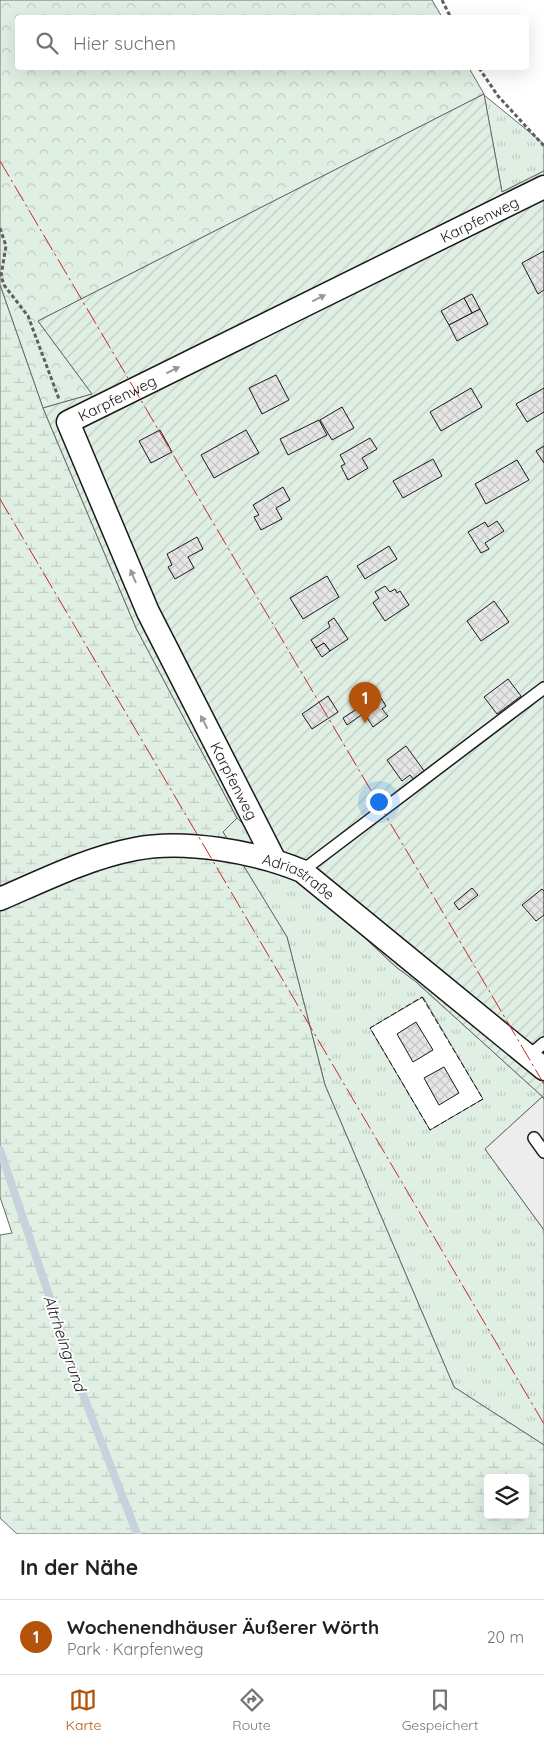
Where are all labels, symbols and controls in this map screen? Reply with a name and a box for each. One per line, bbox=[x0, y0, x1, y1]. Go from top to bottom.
search box bbox=[15, 15, 529, 70]
icon: search bbox=[33, 29, 61, 57]
text: Hier suchen bbox=[73, 31, 176, 55]
street label: Karpfenweg bbox=[437, 192, 522, 246]
one-way arrow bbox=[312, 294, 326, 302]
one-way arrow bbox=[166, 366, 180, 374]
street label: Karpfenweg bbox=[75, 370, 159, 425]
one-way arrow bbox=[128, 569, 136, 583]
pin: 1 bbox=[349, 682, 381, 723]
one-way arrow bbox=[200, 715, 208, 729]
street label: Karpfenweg bbox=[206, 739, 262, 823]
your location bbox=[366, 789, 392, 815]
street label: Adriastraße bbox=[260, 849, 339, 904]
water label: Altrheingrund bbox=[39, 1292, 92, 1396]
map controls bbox=[484, 1474, 529, 1519]
button: layers bbox=[484, 1474, 529, 1519]
text: In der Nähe bbox=[20, 1554, 138, 1580]
text: Wochenendhäuser Äußerer Wörth bbox=[67, 1615, 379, 1639]
text: 1 bbox=[33, 1627, 39, 1647]
text: 20 m bbox=[487, 1627, 524, 1647]
text: Park · Karpfenweg bbox=[67, 1639, 204, 1659]
tab: Karte bbox=[65, 1686, 101, 1734]
tab: Route bbox=[232, 1686, 271, 1734]
tab: Gespeichert bbox=[402, 1686, 478, 1734]

